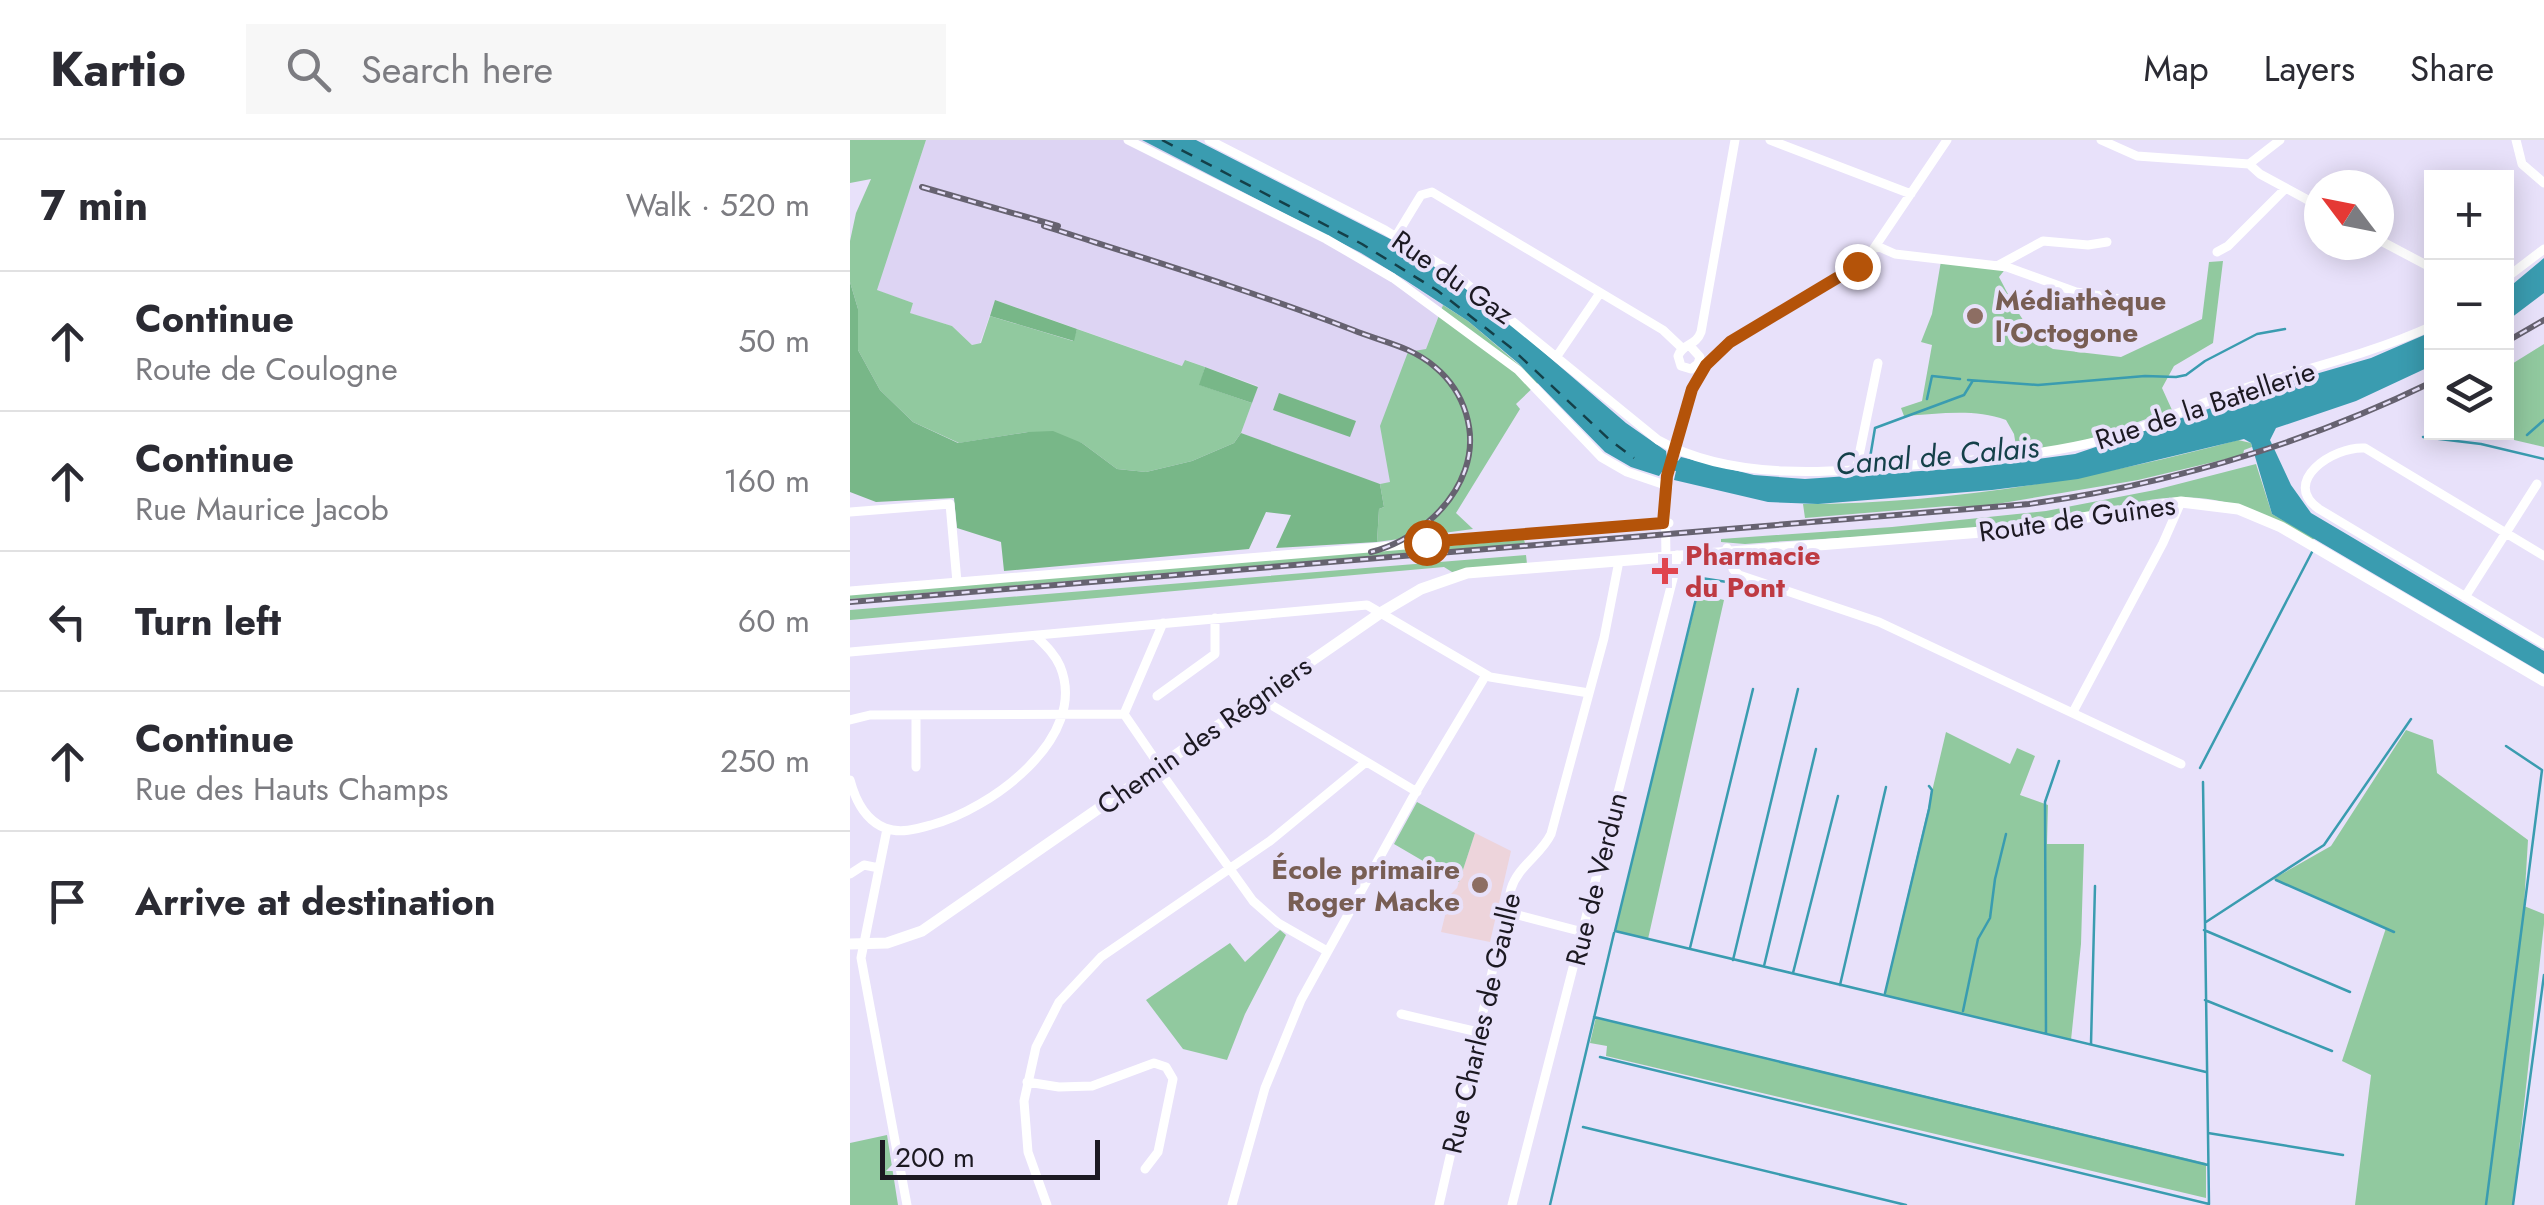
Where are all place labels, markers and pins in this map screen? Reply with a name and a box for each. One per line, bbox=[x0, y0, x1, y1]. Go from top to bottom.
place label: Médiathèque l'Octogone bbox=[1995, 280, 2166, 353]
marker: Médiathèque l'Octogone bbox=[1964, 305, 1986, 327]
place label: Pharmacie du Pont bbox=[1685, 535, 1821, 608]
marker: Pharmacie du Pont bbox=[1654, 560, 1676, 582]
place label: École primaire Roger Macke bbox=[1271, 849, 1460, 922]
marker: École primaire Roger Macke bbox=[1469, 874, 1491, 896]

